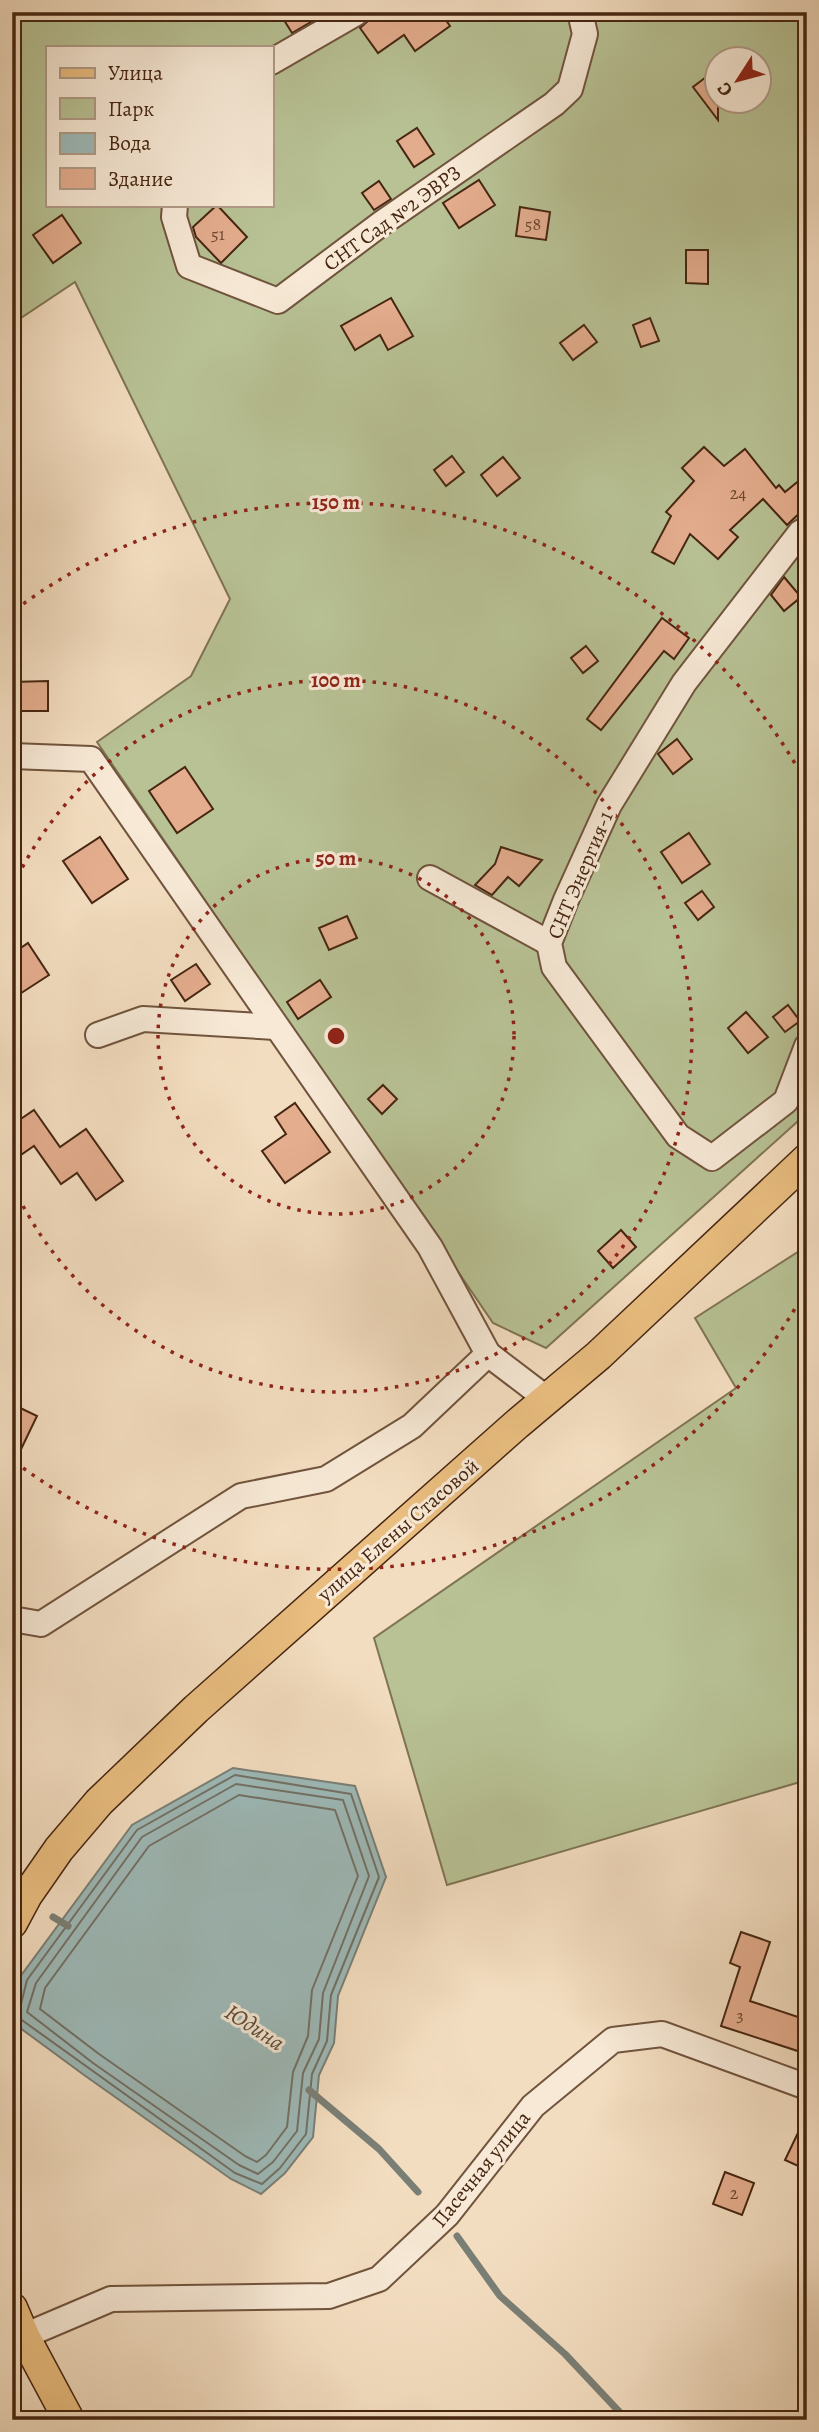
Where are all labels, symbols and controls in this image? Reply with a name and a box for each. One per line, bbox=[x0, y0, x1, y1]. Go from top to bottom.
legend bbox=[46, 46, 273, 206]
north arrow bbox=[704, 46, 774, 116]
text: Улица bbox=[108, 59, 163, 87]
text: С bbox=[711, 77, 739, 102]
text: Парк bbox=[108, 95, 154, 123]
text: Вода bbox=[108, 129, 151, 157]
street label: СНТ Сад №2 ЭВРЗ bbox=[318, 159, 466, 277]
text: Здание bbox=[108, 165, 173, 193]
house number: 58 bbox=[525, 212, 541, 236]
house number: 51 bbox=[211, 222, 225, 246]
house number: 24 bbox=[730, 481, 746, 505]
text: 150 m bbox=[312, 488, 361, 516]
text: 100 m bbox=[311, 666, 361, 694]
street label: СНТ Энергия-1 bbox=[540, 807, 620, 943]
text: 50 m bbox=[316, 844, 357, 872]
centre of rings bbox=[324, 1024, 348, 1048]
street label: улица Елены Стасовой bbox=[311, 1452, 485, 1608]
water label: Юдина bbox=[219, 1997, 291, 2058]
house number: 3 bbox=[736, 2003, 744, 2027]
street label: Пасечная улица bbox=[425, 2105, 537, 2233]
house number: 2 bbox=[730, 2181, 739, 2205]

